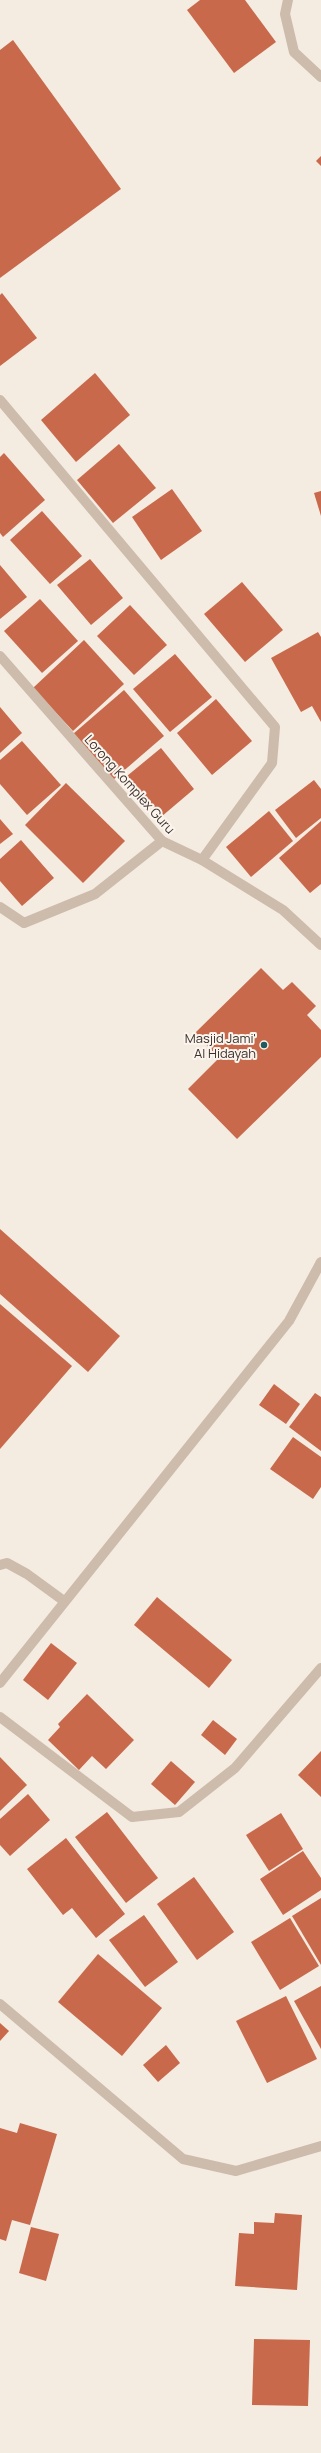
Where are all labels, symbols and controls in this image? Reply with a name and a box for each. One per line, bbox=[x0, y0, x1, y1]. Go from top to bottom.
street label: Lorong Komplex Guru bbox=[81, 731, 179, 837]
place label: Masjid Jami' Al Hidayah bbox=[185, 1029, 256, 1062]
marker: Masjid Jami' Al Hidayah bbox=[259, 1040, 269, 1050]

